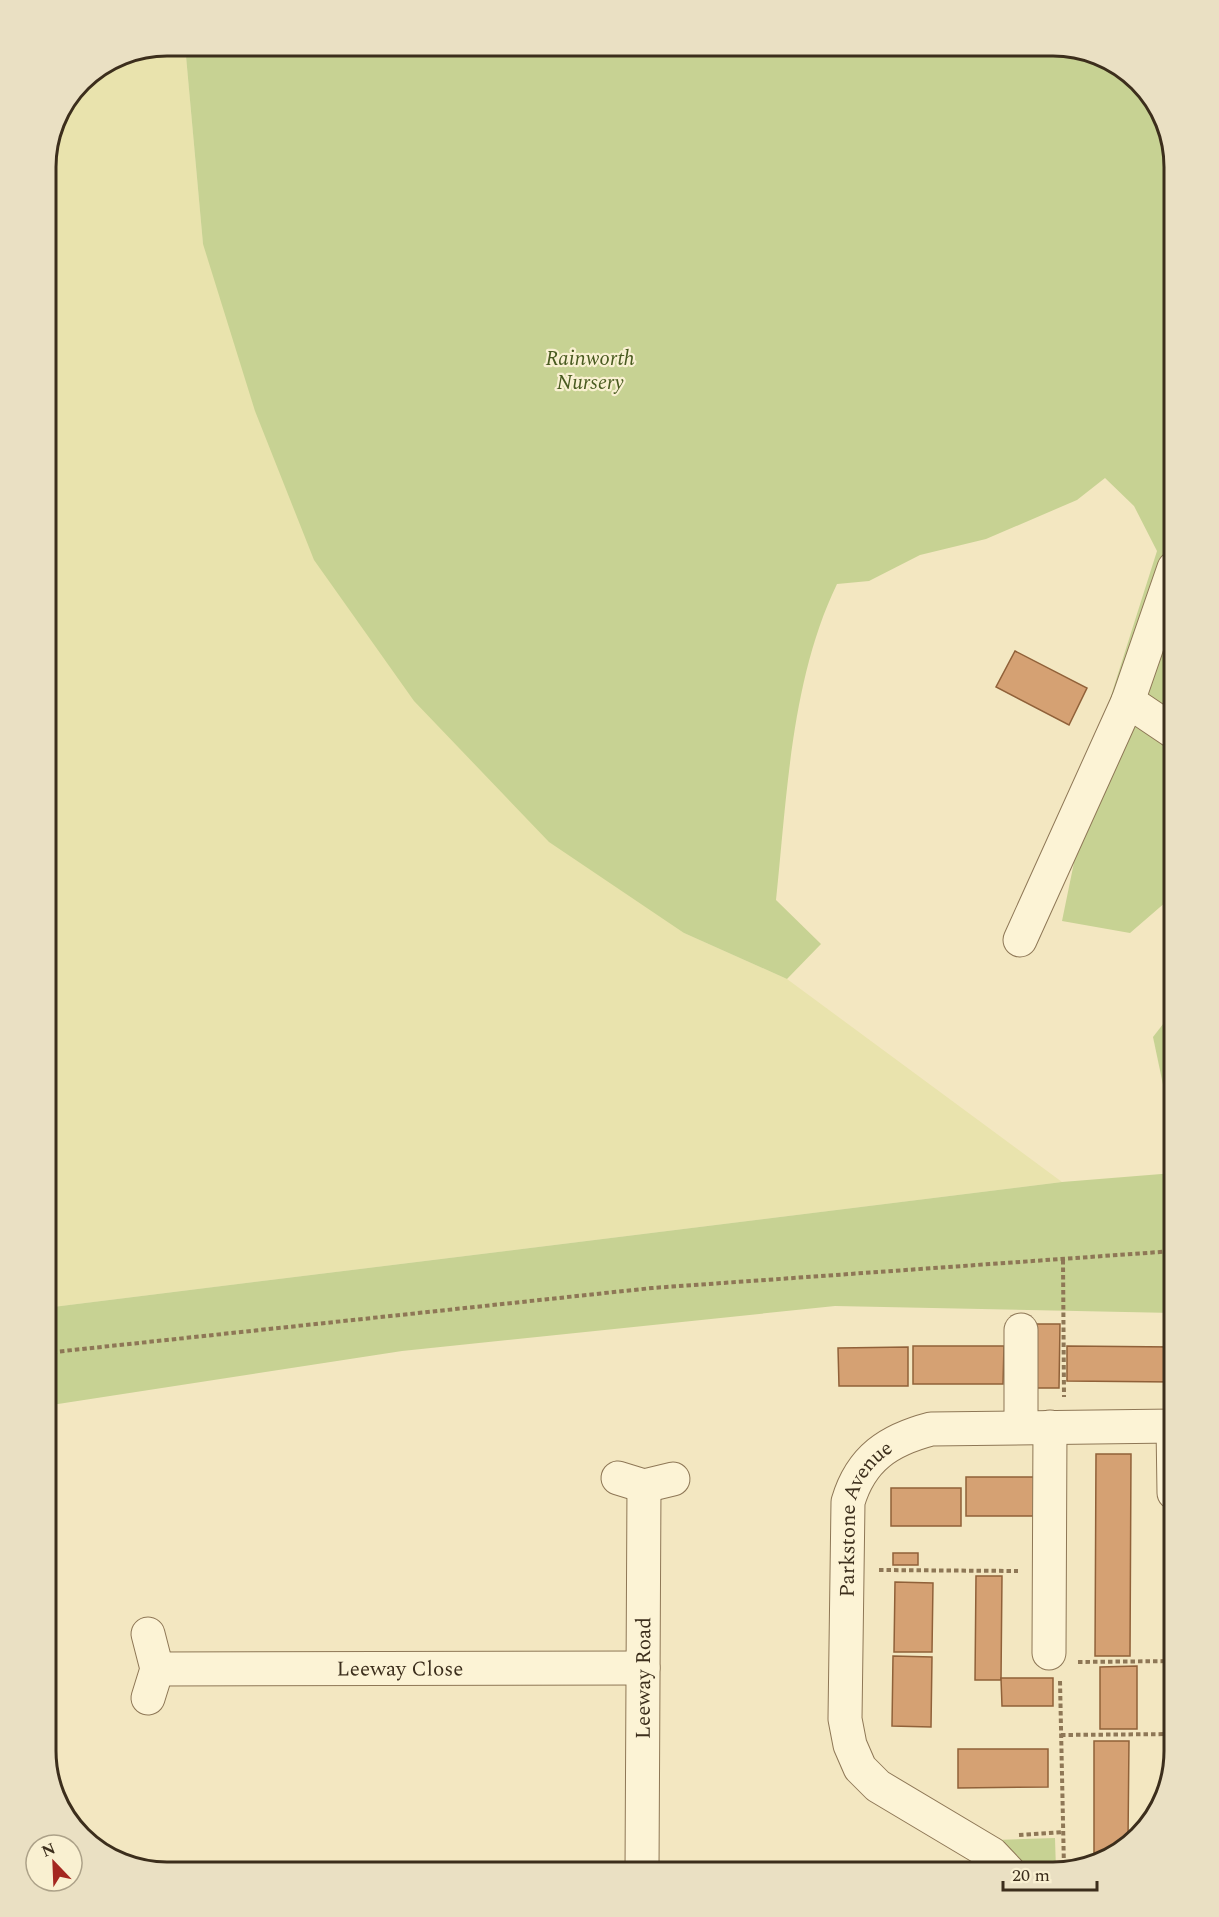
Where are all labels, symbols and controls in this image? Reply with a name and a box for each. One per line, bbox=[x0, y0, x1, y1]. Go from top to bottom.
park label: Rainworth Nursery bbox=[545, 343, 635, 399]
street label: Parkstone Avenue bbox=[832, 1433, 899, 1598]
street label: Leeway Road bbox=[628, 1617, 660, 1739]
street label: Leeway Close bbox=[336, 1653, 464, 1686]
north arrow bbox=[24, 1833, 84, 1893]
text: N bbox=[38, 1837, 59, 1864]
scale bar bbox=[1003, 1854, 1098, 1892]
text: 20 m bbox=[1012, 1862, 1050, 1889]

